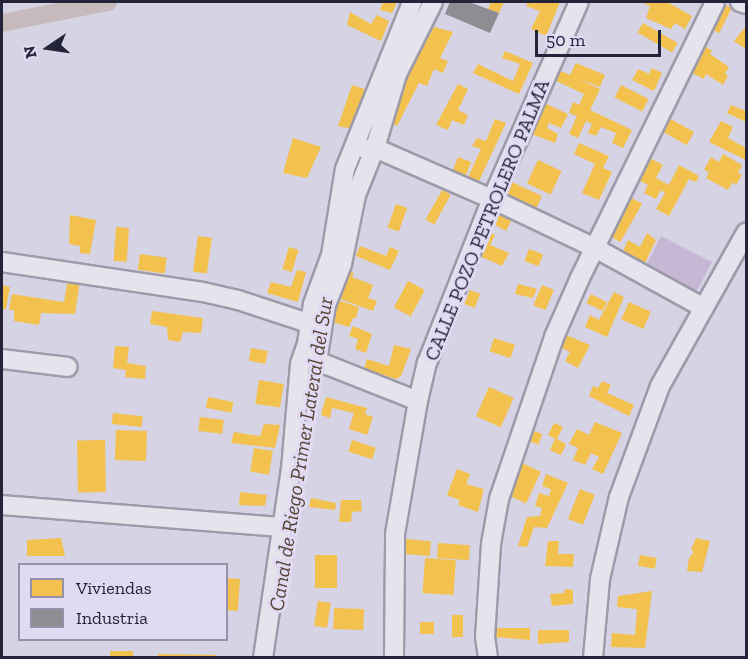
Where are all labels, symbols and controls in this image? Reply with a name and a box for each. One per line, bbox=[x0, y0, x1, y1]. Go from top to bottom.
north arrow bbox=[18, 18, 78, 78]
scale bar bbox=[538, 18, 664, 56]
text: 50 m bbox=[546, 29, 585, 51]
text: N bbox=[19, 44, 41, 60]
street label: CALLE POZO PETROLERO PALMA bbox=[419, 76, 555, 364]
water label: Canal de Riego Primer Lateral del Sur bbox=[264, 295, 338, 613]
legend bbox=[18, 563, 228, 641]
text: Viviendas bbox=[76, 577, 152, 599]
text: Industria bbox=[76, 607, 148, 629]

